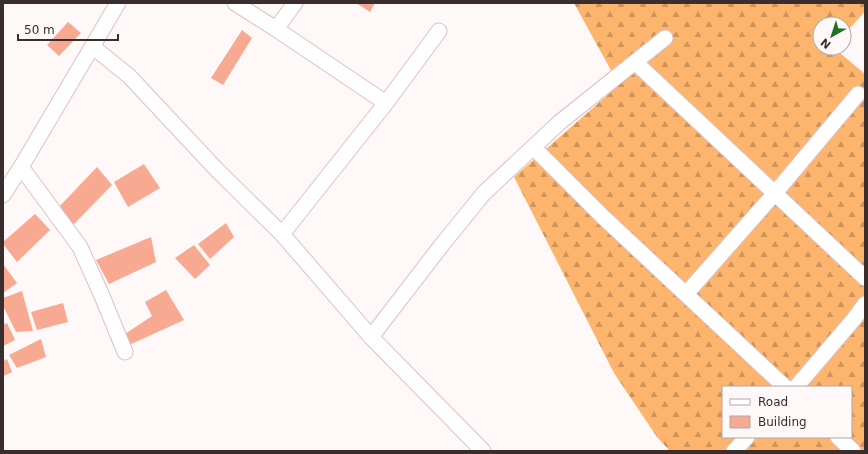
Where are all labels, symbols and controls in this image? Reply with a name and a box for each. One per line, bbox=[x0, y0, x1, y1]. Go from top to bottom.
scale bar bbox=[18, 16, 118, 42]
north arrow bbox=[812, 16, 852, 56]
text: 50 m bbox=[24, 23, 55, 37]
text: N bbox=[818, 35, 834, 51]
legend bbox=[722, 386, 852, 438]
text: Road bbox=[758, 395, 788, 409]
text: Building bbox=[758, 415, 807, 429]

